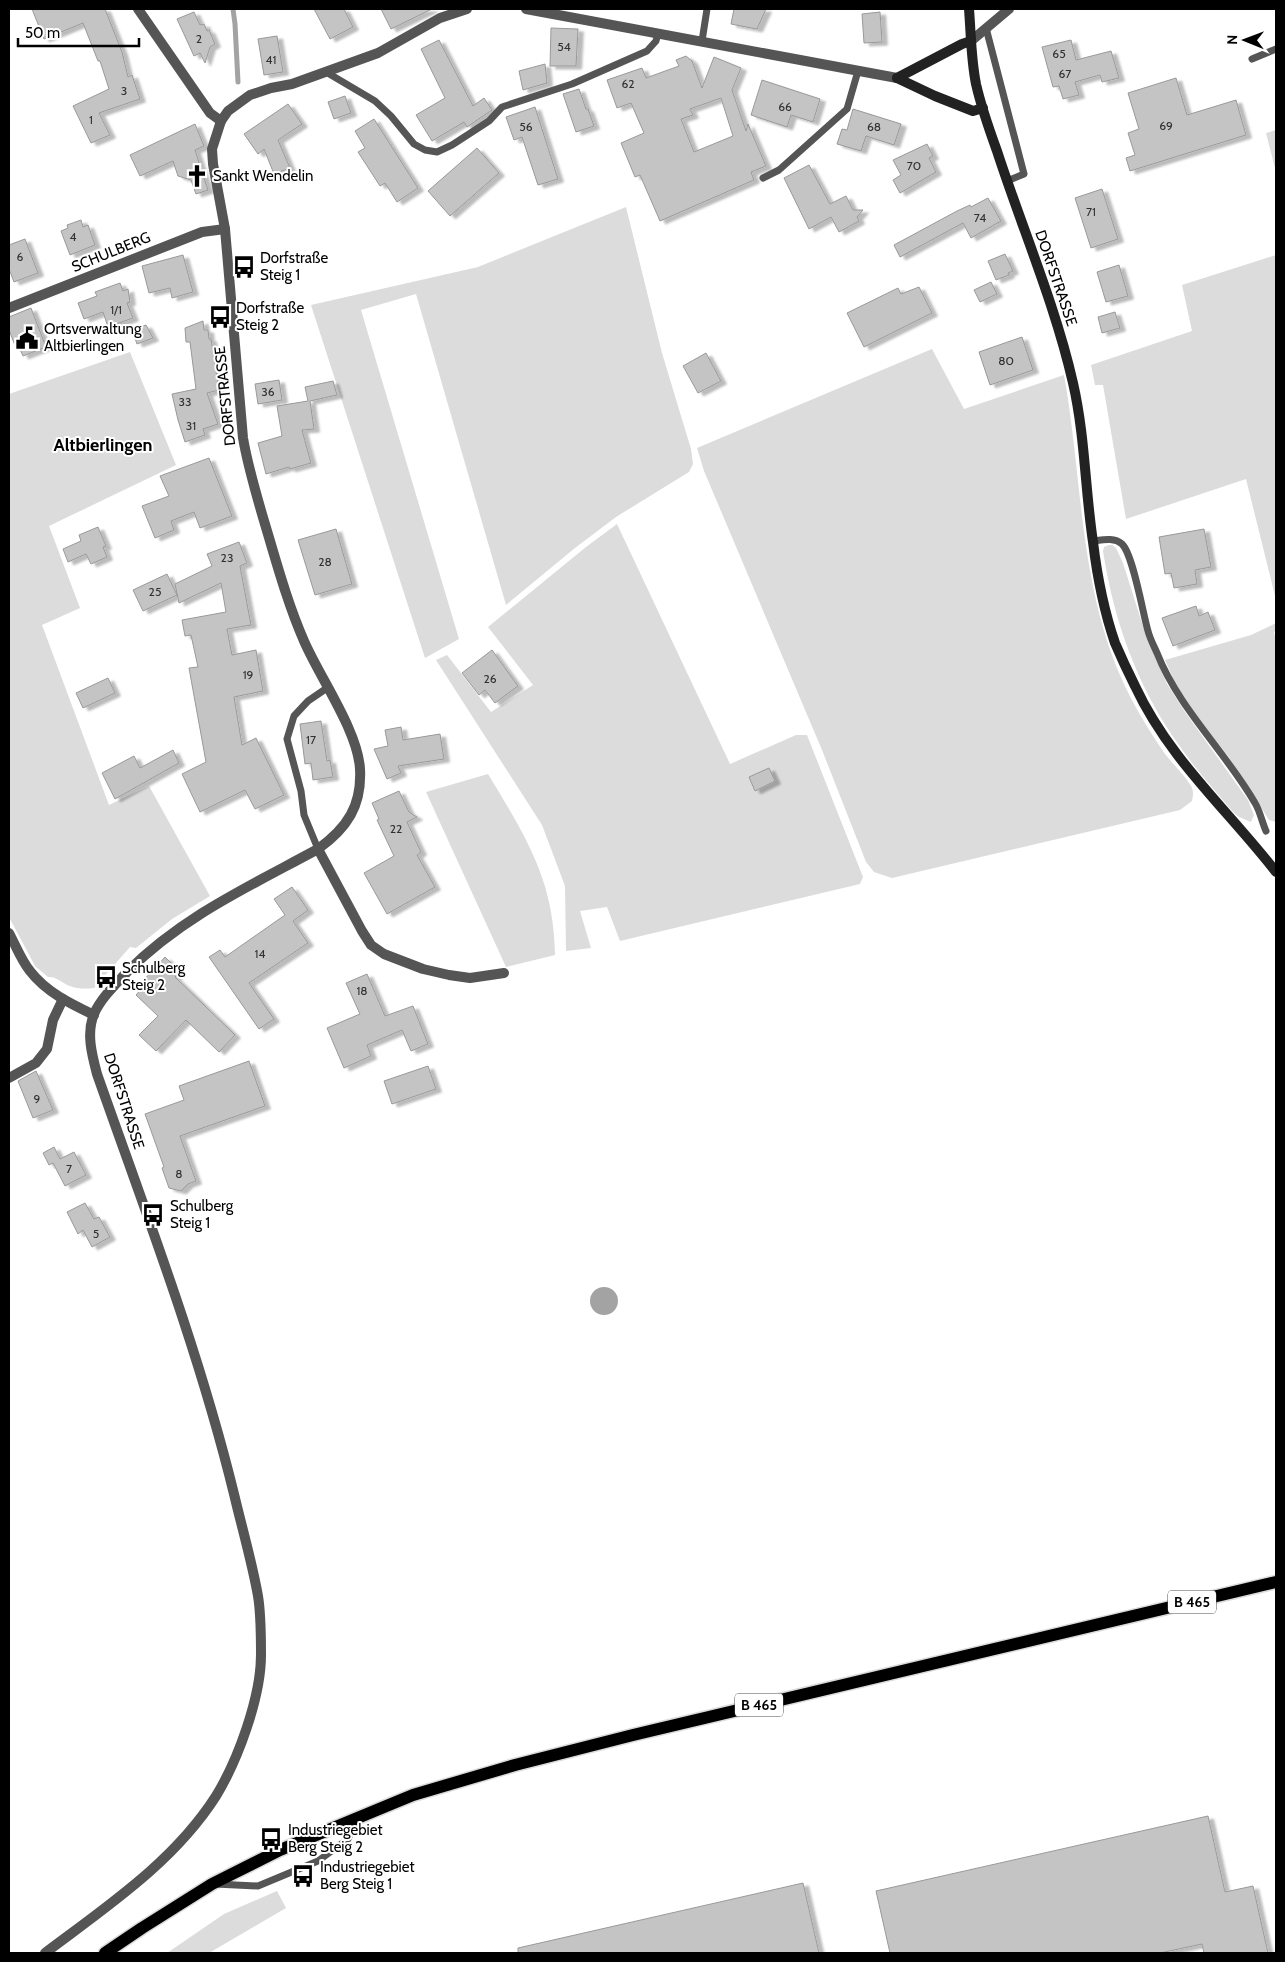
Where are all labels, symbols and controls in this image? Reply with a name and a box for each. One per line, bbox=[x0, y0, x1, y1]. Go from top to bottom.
scale bar bbox=[18, 15, 139, 47]
north arrow bbox=[1220, 15, 1270, 65]
text: 50 m bbox=[25, 24, 60, 42]
house number: 2 bbox=[196, 31, 202, 46]
text: N bbox=[1223, 35, 1241, 45]
house number: 54 bbox=[557, 39, 571, 54]
house number: 65 bbox=[1052, 46, 1066, 61]
house number: 41 bbox=[266, 52, 276, 67]
house number: 67 bbox=[1059, 66, 1071, 81]
house number: 62 bbox=[621, 76, 635, 91]
house number: 3 bbox=[121, 83, 127, 98]
house number: 66 bbox=[778, 99, 792, 114]
house number: 1 bbox=[89, 112, 93, 127]
house number: 69 bbox=[1159, 118, 1173, 133]
house number: 56 bbox=[519, 119, 533, 134]
house number: 68 bbox=[867, 119, 881, 134]
house number: 70 bbox=[907, 158, 921, 173]
church icon: Sankt Wendelin bbox=[184, 163, 210, 189]
place label: Sankt Wendelin bbox=[213, 167, 313, 185]
house number: 71 bbox=[1086, 204, 1096, 219]
house number: 74 bbox=[974, 210, 986, 225]
street label: SCHULBERG bbox=[69, 228, 153, 276]
street label: DORFSTRASSE bbox=[1031, 228, 1081, 328]
house number: 4 bbox=[70, 229, 77, 244]
house number: 6 bbox=[17, 249, 24, 264]
place label: Dorfstraße Steig 1 bbox=[260, 249, 328, 284]
bus stop icon: Dorfstraße Steig 1 bbox=[231, 254, 257, 280]
place label: Dorfstraße Steig 2 bbox=[236, 299, 304, 334]
house number: 1/1 bbox=[110, 302, 122, 317]
bus stop icon: Dorfstraße Steig 2 bbox=[207, 304, 233, 330]
place label: Ortsverwaltung Altbierlingen bbox=[44, 320, 142, 355]
public building icon: Ortsverwaltung Altbierlingen bbox=[14, 325, 40, 351]
street label: DORFSTRASSE bbox=[211, 345, 239, 447]
house number: 80 bbox=[998, 353, 1014, 368]
house number: 36 bbox=[261, 384, 275, 399]
house number: 33 bbox=[179, 394, 191, 409]
house number: 31 bbox=[186, 418, 196, 433]
district label: Altbierlingen bbox=[54, 434, 152, 456]
house number: 23 bbox=[221, 550, 233, 565]
house number: 28 bbox=[318, 554, 332, 569]
house number: 25 bbox=[149, 584, 161, 599]
house number: 19 bbox=[243, 667, 254, 682]
house number: 26 bbox=[483, 671, 497, 686]
house number: 17 bbox=[306, 732, 316, 747]
house number: 22 bbox=[390, 821, 402, 836]
house number: 14 bbox=[255, 946, 265, 961]
place label: Schulberg Steig 2 bbox=[122, 959, 186, 994]
bus stop icon: Schulberg Steig 2 bbox=[93, 964, 119, 990]
house number: 18 bbox=[356, 983, 368, 998]
street label: DORFSTRASSE bbox=[100, 1051, 148, 1151]
house number: 9 bbox=[34, 1091, 41, 1106]
house number: 7 bbox=[66, 1161, 72, 1176]
house number: 8 bbox=[175, 1166, 183, 1181]
place label: Schulberg Steig 1 bbox=[170, 1197, 234, 1232]
bus stop icon: Schulberg Steig 1 bbox=[140, 1202, 166, 1228]
house number: 5 bbox=[93, 1226, 99, 1241]
road number: B 465 bbox=[1168, 1590, 1216, 1614]
road number: B 465 bbox=[735, 1694, 783, 1716]
place label: Industriegebiet Berg Steig 2 bbox=[288, 1821, 383, 1856]
bus stop icon: Industriegebiet Berg Steig 2 bbox=[258, 1826, 284, 1852]
place label: Industriegebiet Berg Steig 1 bbox=[320, 1858, 415, 1893]
bus stop icon: Industriegebiet Berg Steig 1 bbox=[290, 1863, 316, 1889]

